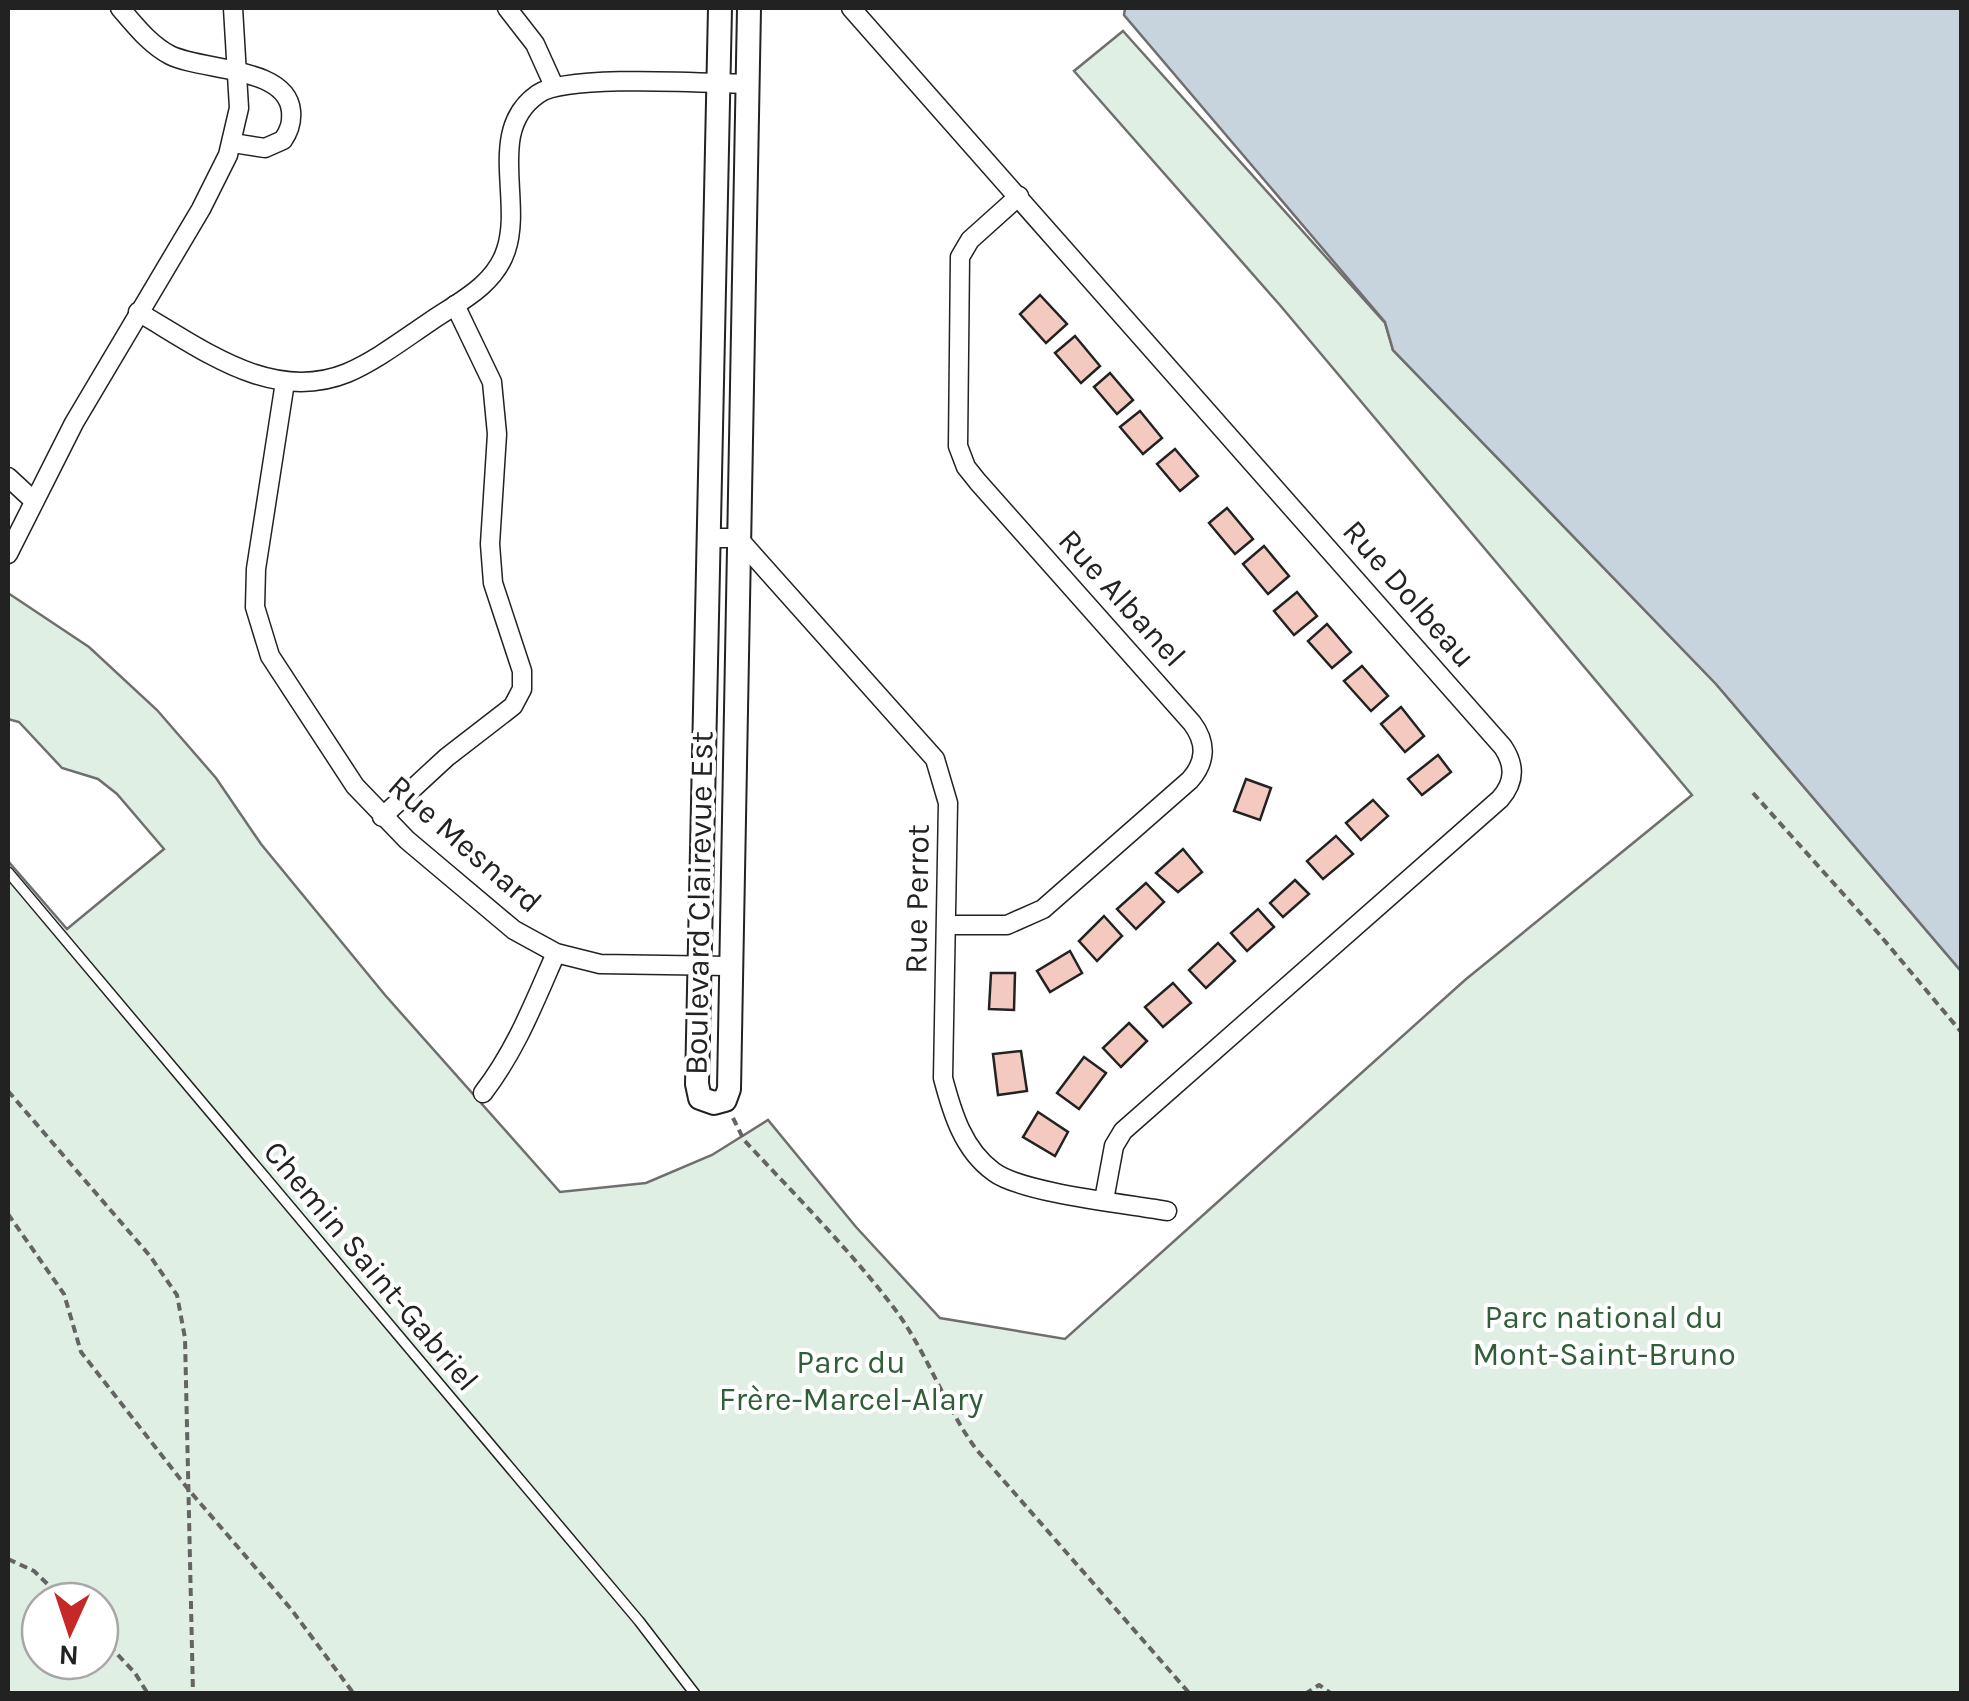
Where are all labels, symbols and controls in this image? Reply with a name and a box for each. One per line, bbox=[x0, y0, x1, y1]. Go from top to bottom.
street label: Rue Dolbeau bbox=[1335, 513, 1483, 675]
street label: Rue Albanel bbox=[1051, 522, 1193, 674]
street label: Boulevard Clairevue Est bbox=[678, 731, 720, 1075]
street label: Rue Mesnard bbox=[381, 767, 549, 921]
street label: Rue Perrot bbox=[897, 824, 937, 974]
street label: Chemin Saint-Gabriel bbox=[256, 1134, 486, 1398]
park label: Parc national du Mont-Saint-Bruno bbox=[1472, 1299, 1736, 1373]
park label: Parc du Frère-Marcel-Alary bbox=[719, 1344, 983, 1418]
north arrow bbox=[20, 1581, 120, 1681]
text: N bbox=[58, 1638, 80, 1672]

